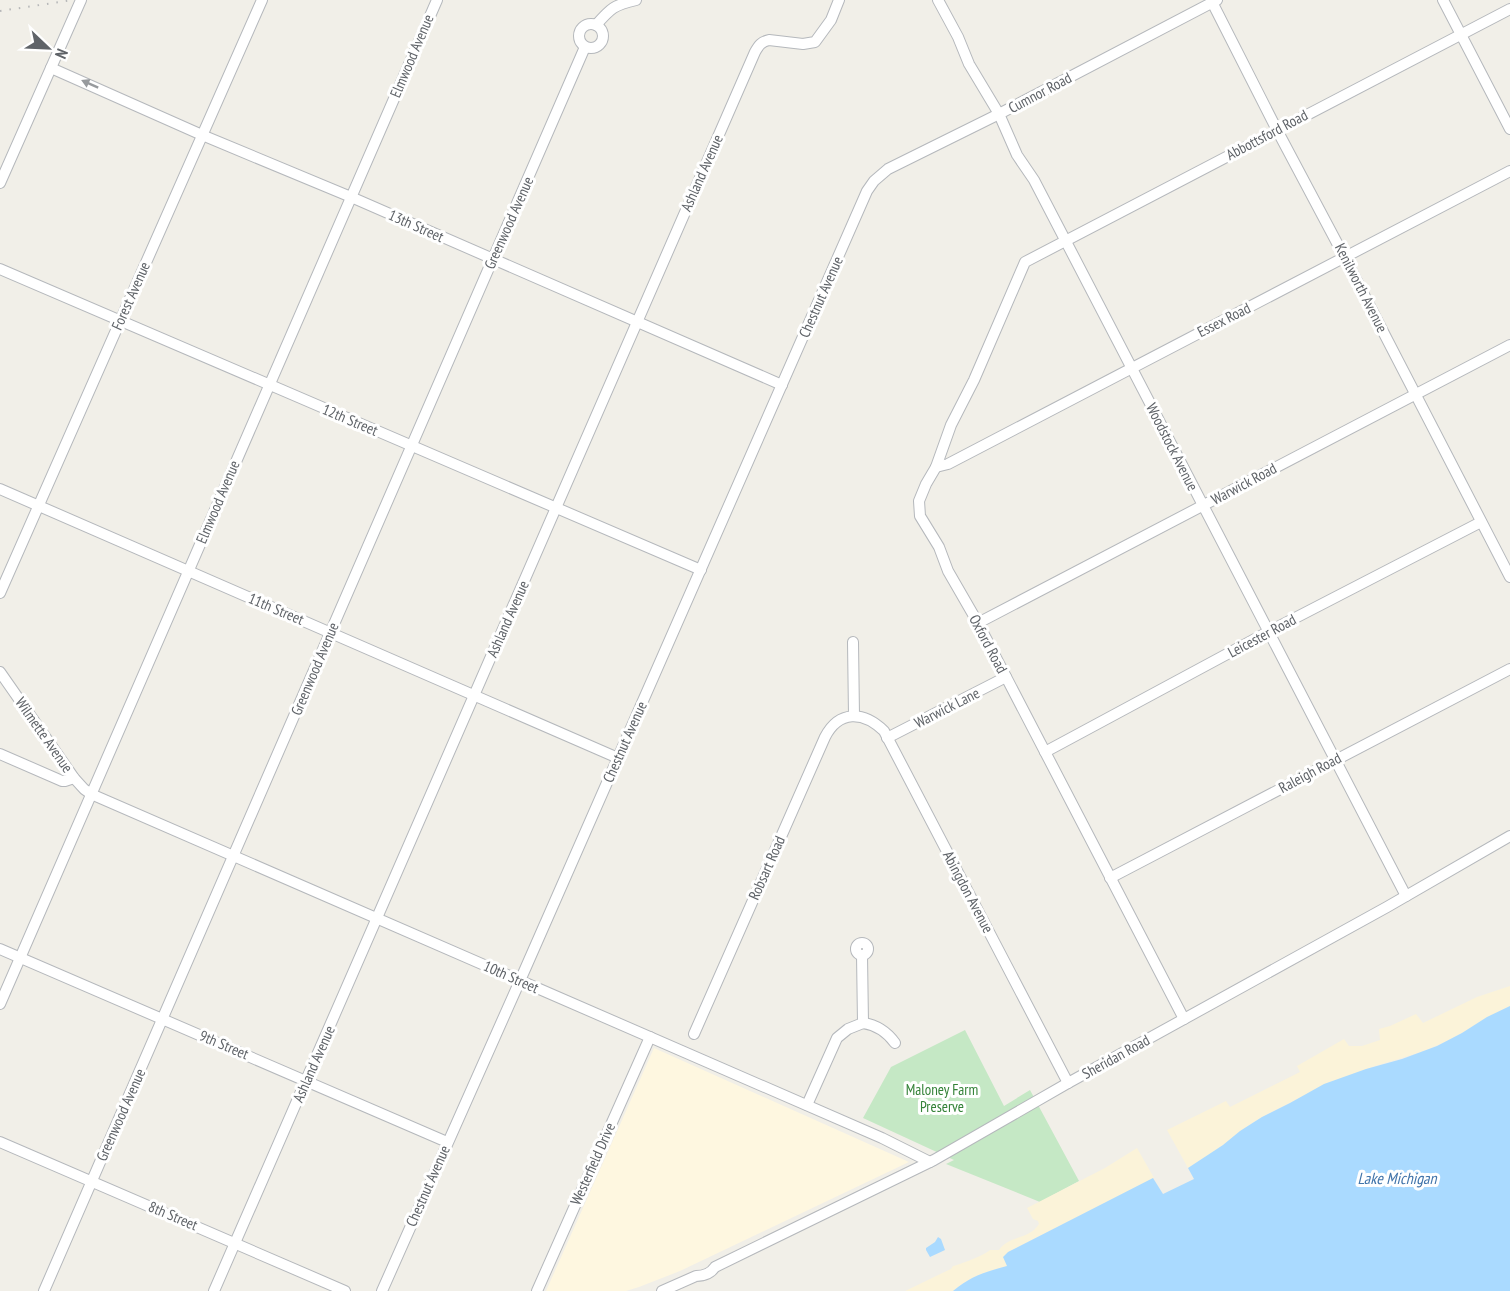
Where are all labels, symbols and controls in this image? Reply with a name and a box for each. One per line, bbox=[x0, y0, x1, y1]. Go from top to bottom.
street label: Elmwood Avenue bbox=[385, 11, 438, 100]
north arrow bbox=[18, 18, 78, 78]
text: N bbox=[51, 46, 73, 62]
street label: Cumnor Road bbox=[1005, 68, 1075, 117]
one-way arrow bbox=[82, 80, 99, 89]
street label: Abbottsford Road bbox=[1223, 105, 1311, 164]
street label: Ashland Avenue bbox=[676, 131, 727, 214]
street label: Greenwood Avenue bbox=[480, 174, 537, 272]
street label: 13th Street bbox=[386, 205, 447, 246]
street label: Kenilworth Avenue bbox=[1331, 240, 1392, 336]
street label: Chestnut Avenue bbox=[794, 253, 847, 340]
street label: Forest Avenue bbox=[107, 259, 154, 333]
street label: Essex Road bbox=[1194, 298, 1254, 341]
street label: 12th Street bbox=[320, 399, 381, 440]
street label: Woodstock Avenue bbox=[1142, 400, 1203, 494]
street label: Elmwood Avenue bbox=[191, 457, 244, 546]
street label: Warwick Road bbox=[1208, 458, 1280, 509]
street label: Ashland Avenue bbox=[482, 577, 533, 660]
street label: 11th Street bbox=[246, 588, 307, 629]
street label: Leicester Road bbox=[1224, 610, 1299, 661]
street label: Oxford Road bbox=[965, 611, 1012, 676]
street label: Greenwood Avenue bbox=[286, 619, 343, 718]
street label: Warwick Lane bbox=[911, 683, 983, 732]
street label: Wilmette Avenue bbox=[11, 693, 77, 776]
street label: Chestnut Avenue bbox=[598, 698, 651, 785]
street label: Raleigh Road bbox=[1275, 748, 1344, 797]
street label: Robsart Road bbox=[744, 833, 789, 903]
street label: Abingdon Avenue bbox=[939, 847, 998, 936]
street label: 10th Street bbox=[481, 956, 542, 997]
street label: Ashland Avenue bbox=[288, 1022, 339, 1105]
street label: 9th Street bbox=[197, 1026, 252, 1063]
street label: Sheridan Road bbox=[1079, 1030, 1153, 1083]
street label: Greenwood Avenue bbox=[92, 1066, 149, 1164]
park label: Maloney Farm Preserve bbox=[906, 1080, 978, 1116]
street label: Westerfield Drive bbox=[566, 1120, 619, 1208]
street label: Chestnut Avenue bbox=[401, 1142, 454, 1229]
water label: Lake Michigan bbox=[1357, 1168, 1438, 1188]
street label: 8th Street bbox=[146, 1197, 201, 1234]

